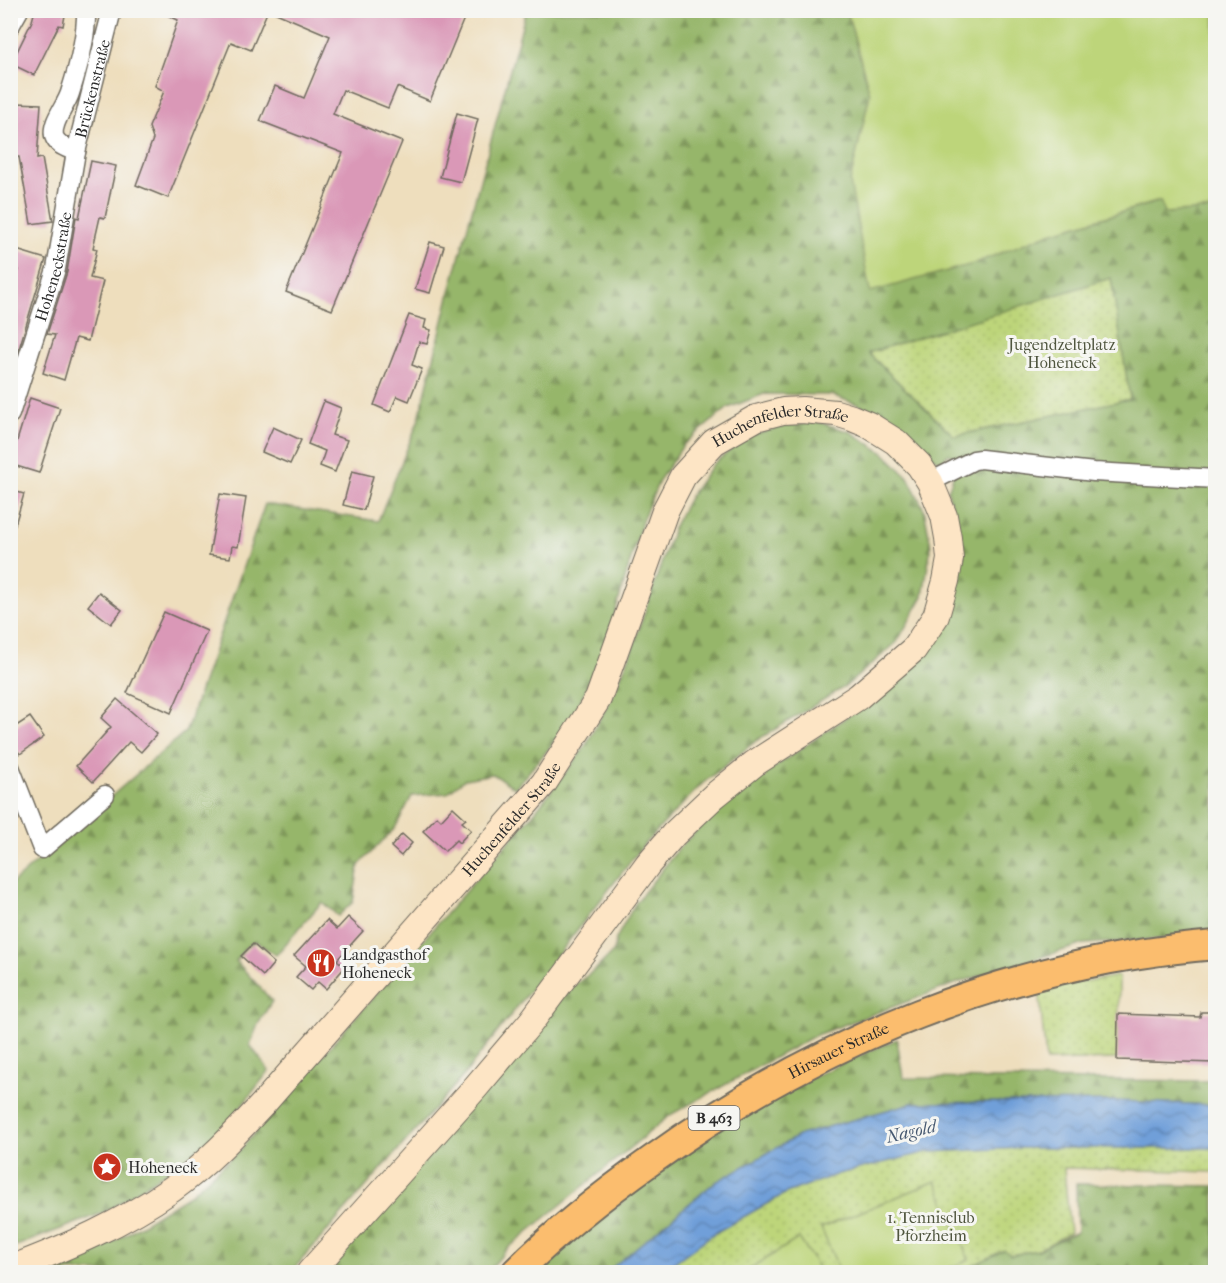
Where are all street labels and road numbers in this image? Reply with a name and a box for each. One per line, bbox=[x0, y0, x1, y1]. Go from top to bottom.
street label: Brückenstraße bbox=[70, 37, 114, 140]
street label: Hoheneckstraße bbox=[31, 210, 75, 324]
street label: Huchenfelder Straße bbox=[708, 400, 851, 451]
street label: Huchenfelder Straße bbox=[458, 758, 565, 880]
street label: Hirsauer Straße bbox=[785, 1018, 892, 1082]
road number: B 463 bbox=[688, 1106, 740, 1130]

